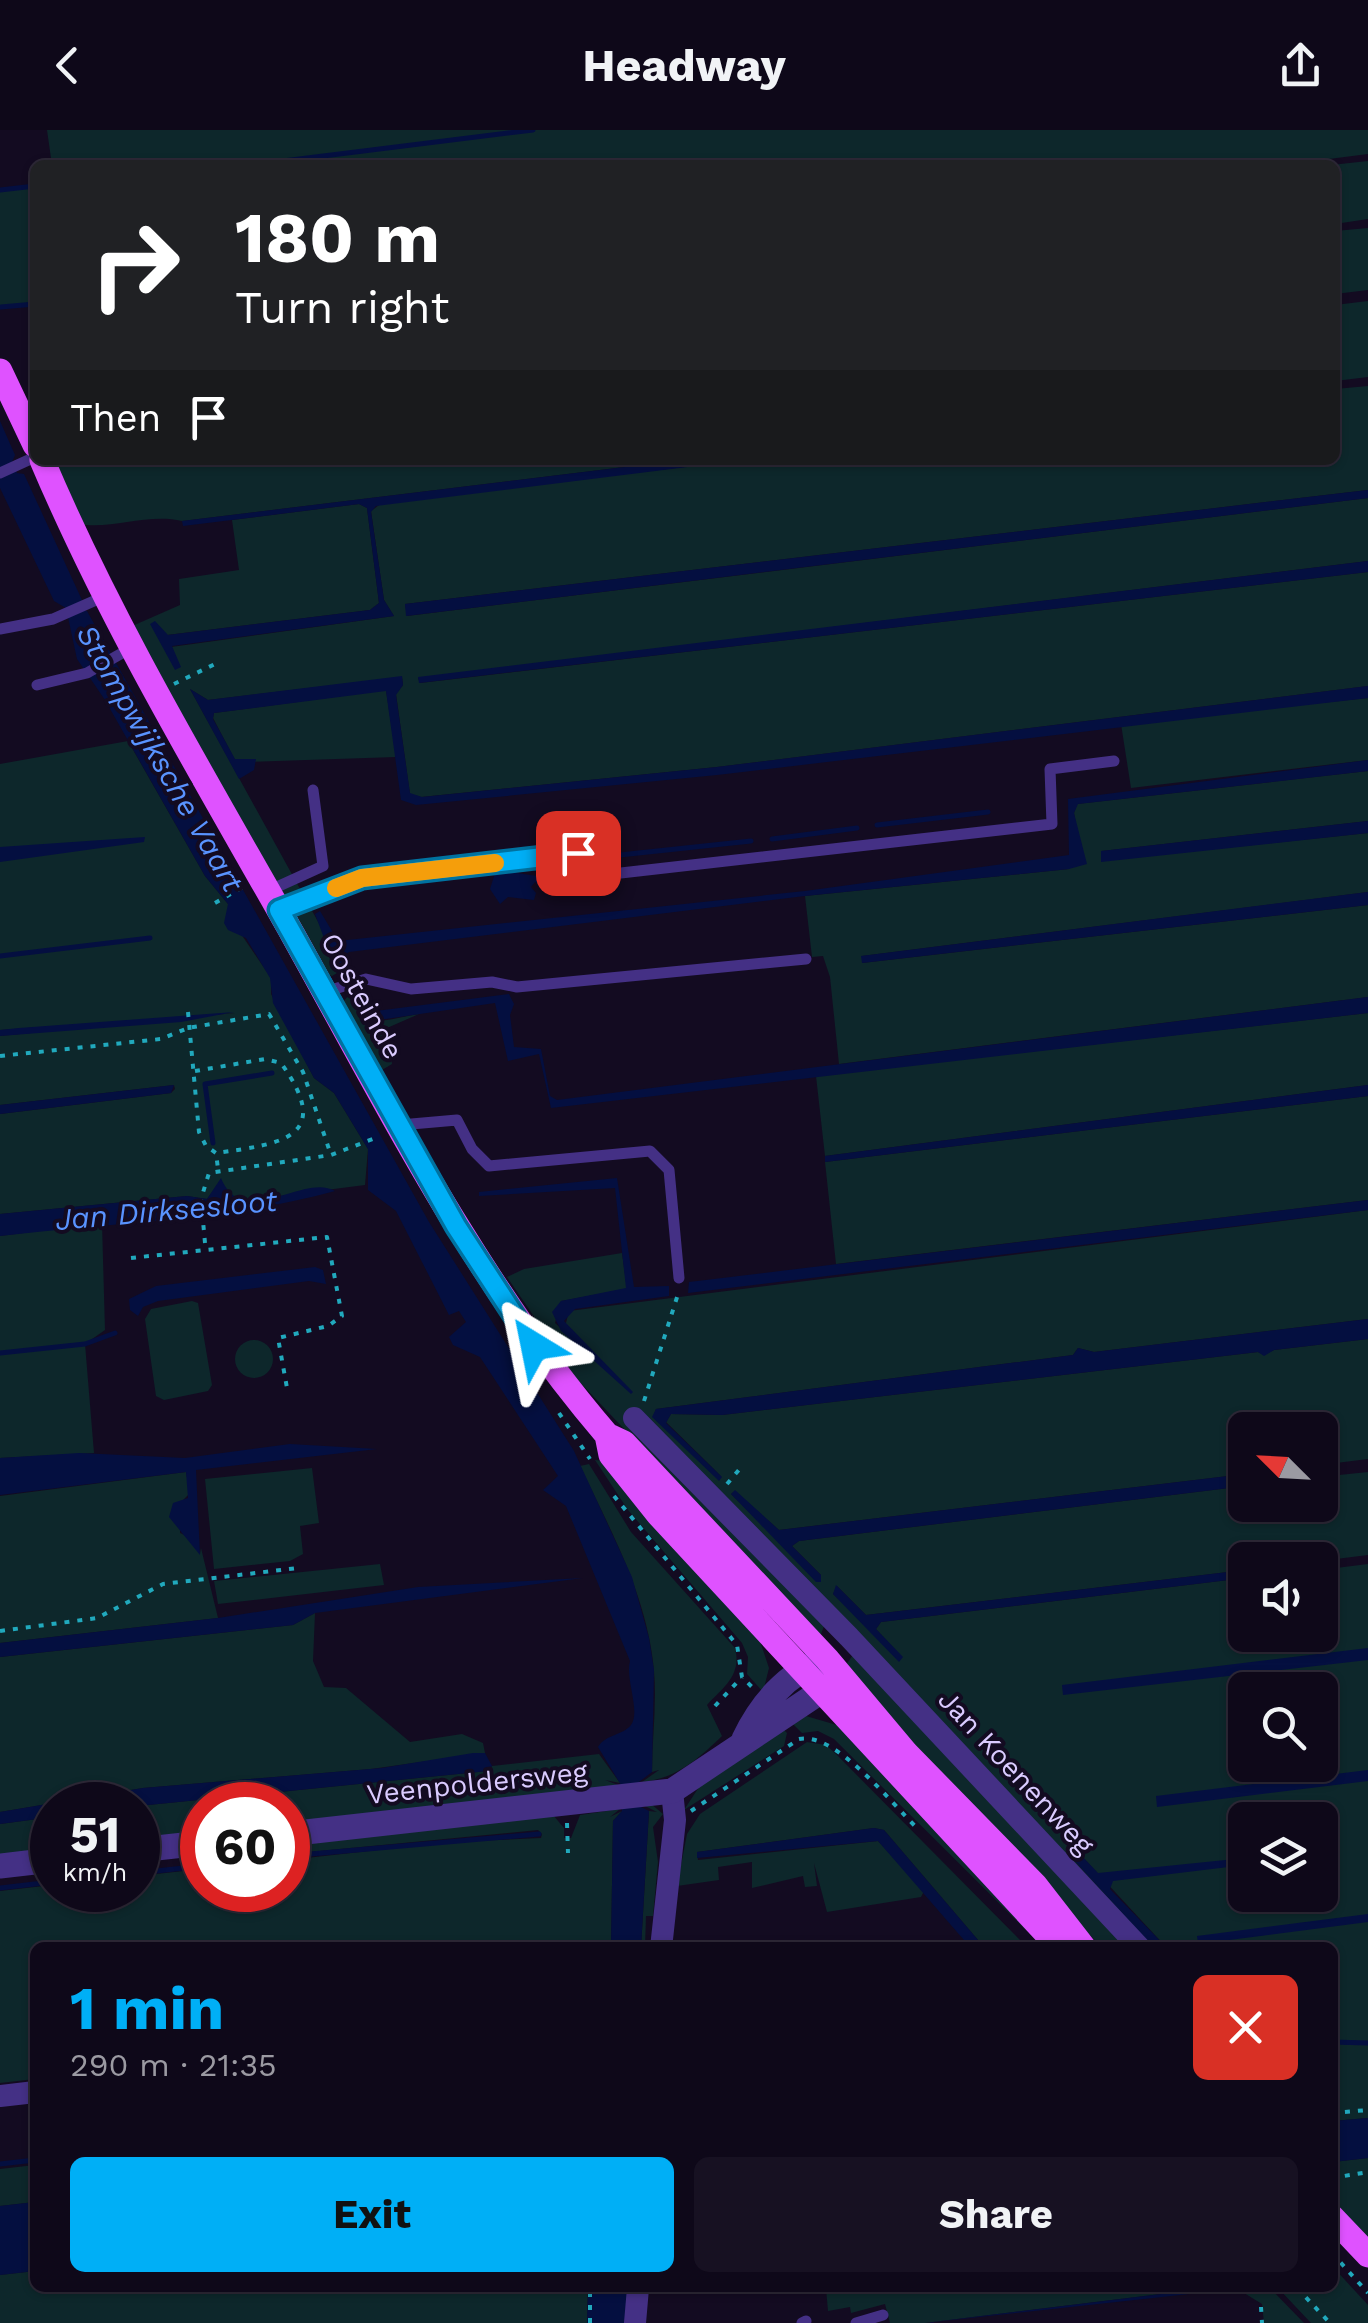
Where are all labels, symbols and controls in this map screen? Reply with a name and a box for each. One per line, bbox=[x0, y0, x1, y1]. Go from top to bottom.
icon: back bbox=[40, 38, 95, 93]
icon: share bbox=[1273, 38, 1328, 93]
text: Headway bbox=[582, 39, 786, 92]
text: 180 m bbox=[235, 197, 440, 279]
icon: right bbox=[70, 200, 200, 330]
text: Turn right bbox=[235, 281, 449, 334]
icon: arrive bbox=[181, 390, 236, 445]
text: Then bbox=[70, 396, 161, 440]
water label: Stompwijksche Vaart bbox=[69, 618, 251, 899]
pin bbox=[536, 811, 621, 896]
icon: arrive bbox=[551, 826, 606, 881]
street label: Oosteinde bbox=[314, 927, 410, 1065]
water label: Jan Dirksesloot bbox=[54, 1183, 279, 1237]
position arrow bbox=[482, 1294, 586, 1398]
north arrow bbox=[1228, 1412, 1338, 1522]
map controls bbox=[1228, 1412, 1338, 1912]
button: sound bbox=[1228, 1542, 1338, 1652]
button: search bbox=[1228, 1672, 1338, 1782]
street label: Jan Koenenweg bbox=[931, 1683, 1101, 1861]
street label: Veenpoldersweg bbox=[365, 1755, 589, 1811]
speed limit sign: 60 bbox=[180, 1782, 310, 1912]
button: layers bbox=[1228, 1802, 1338, 1912]
text: 51 bbox=[70, 1805, 120, 1864]
text: km/h bbox=[63, 1858, 127, 1887]
text: 1 min bbox=[70, 1973, 224, 2044]
button: close bbox=[1193, 1975, 1298, 2080]
text: 290 m · 21:35 bbox=[70, 2046, 277, 2084]
button: Exit bbox=[70, 2157, 674, 2272]
button: Share bbox=[694, 2157, 1298, 2272]

